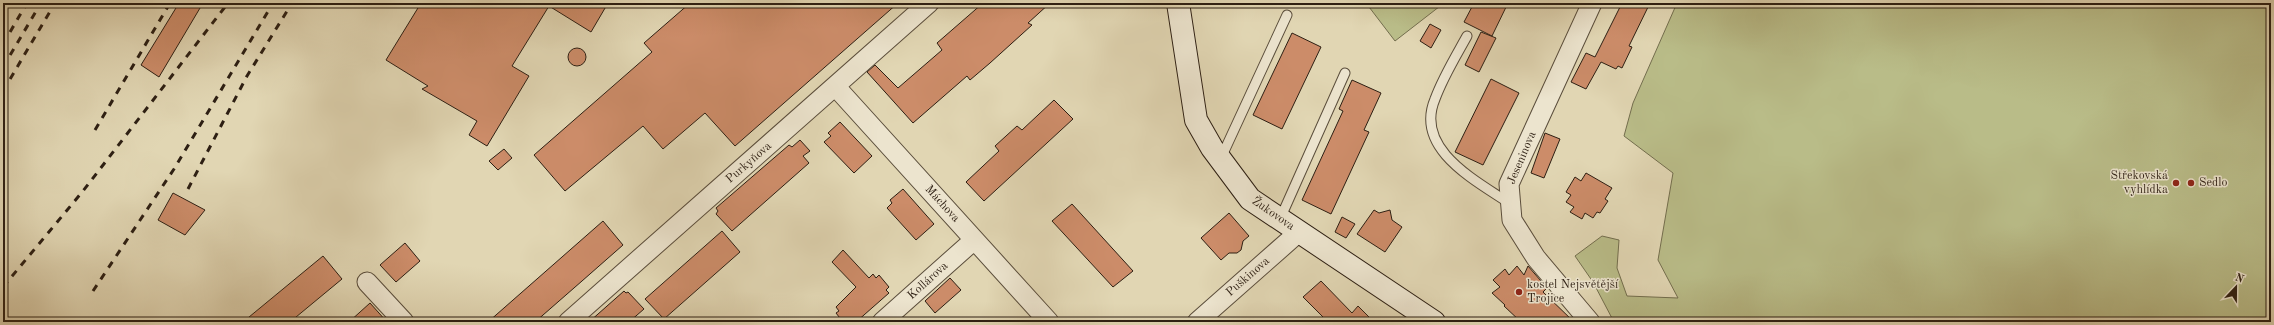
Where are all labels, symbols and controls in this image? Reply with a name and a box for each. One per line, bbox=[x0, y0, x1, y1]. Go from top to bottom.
street label: Jeseninova bbox=[1505, 130, 1539, 186]
street label: Purkyňova bbox=[724, 140, 774, 186]
place label: Střekovská vyhlídka bbox=[2110, 170, 2168, 196]
place label: Sedlo bbox=[2199, 177, 2227, 189]
marker: Střekovská vyhlídka bbox=[2171, 178, 2181, 188]
marker: Sedlo bbox=[2186, 178, 2196, 188]
street label: Máchova bbox=[922, 183, 962, 225]
street label: Žukovova bbox=[1249, 192, 1299, 233]
street label: Puškinova bbox=[1224, 255, 1272, 299]
street label: Kollárova bbox=[906, 260, 951, 302]
north arrow bbox=[2216, 267, 2256, 307]
text: N bbox=[2233, 272, 2246, 286]
place label: kostel Nejsvětější Trojice bbox=[1527, 279, 1619, 305]
marker: kostel Nejsvětější Trojice bbox=[1514, 287, 1524, 297]

